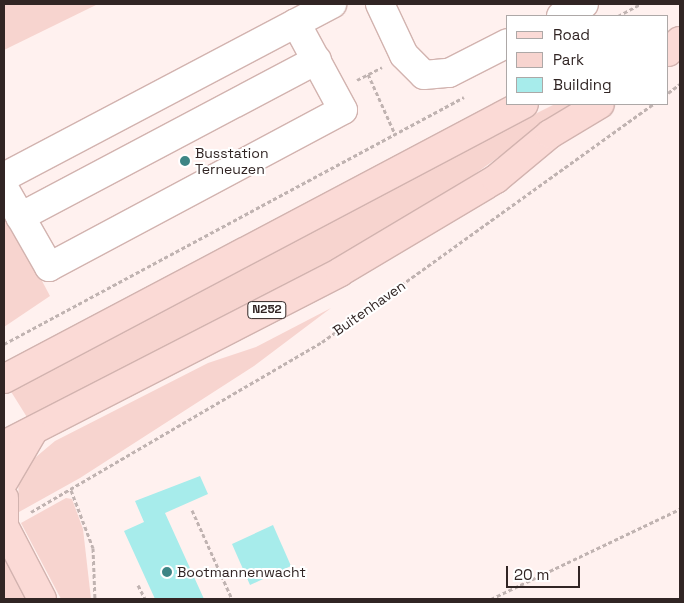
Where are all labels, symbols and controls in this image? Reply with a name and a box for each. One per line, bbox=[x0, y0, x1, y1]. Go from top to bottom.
legend bbox=[507, 15, 669, 105]
text: Road bbox=[553, 25, 590, 44]
text: Park bbox=[553, 50, 584, 69]
text: Building bbox=[553, 75, 612, 94]
place label: Busstation Terneuzen bbox=[195, 145, 269, 178]
marker: Busstation Terneuzen bbox=[179, 155, 191, 167]
street label: Buitenhaven bbox=[329, 277, 409, 339]
road number: N252 bbox=[247, 300, 287, 320]
scale bar bbox=[509, 556, 583, 588]
place label: Bootmannenwacht bbox=[177, 564, 306, 580]
text: 20 m bbox=[514, 565, 549, 584]
marker: Bootmannenwacht bbox=[161, 566, 173, 578]

